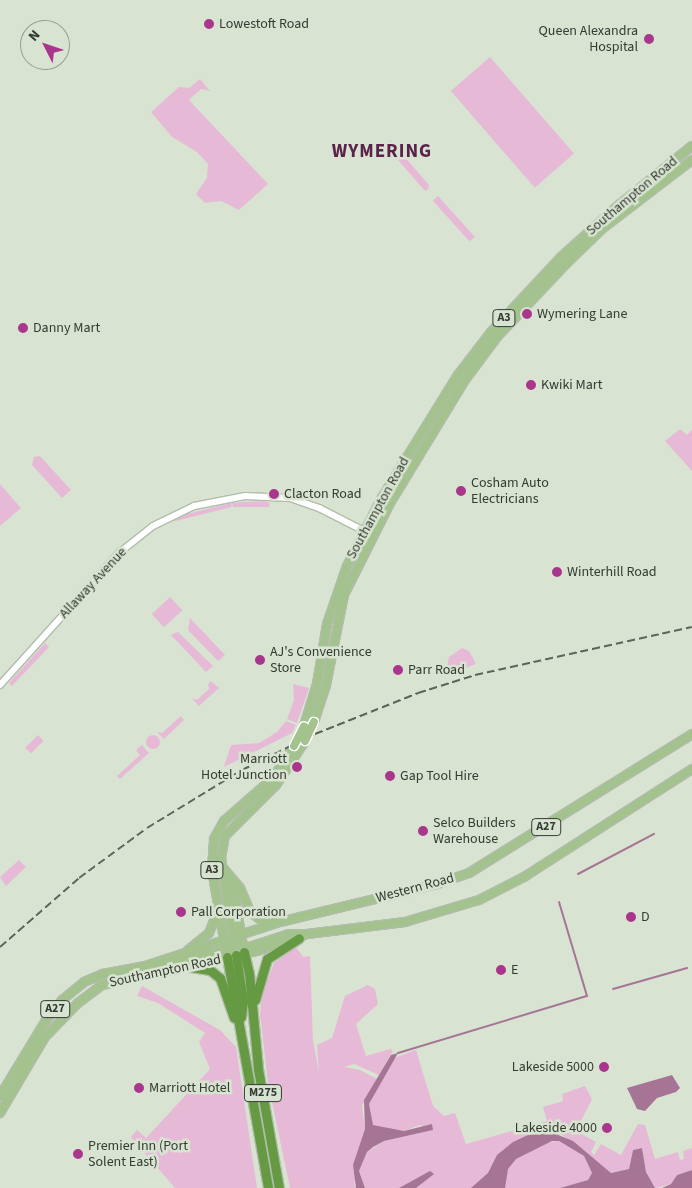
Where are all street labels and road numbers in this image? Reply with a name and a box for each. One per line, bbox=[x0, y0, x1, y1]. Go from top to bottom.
street label: Southampton Road bbox=[583, 153, 681, 239]
road number: A3 bbox=[492, 308, 516, 328]
street label: Southampton Road bbox=[343, 454, 413, 562]
street label: Allaway Avenue bbox=[56, 544, 130, 622]
road number: A27 bbox=[531, 818, 561, 836]
road number: A3 bbox=[200, 860, 224, 880]
street label: Western Road bbox=[374, 869, 456, 907]
street label: Southampton Road bbox=[108, 951, 222, 991]
road number: A27 bbox=[40, 1000, 70, 1019]
road number: M275 bbox=[243, 1084, 283, 1102]

